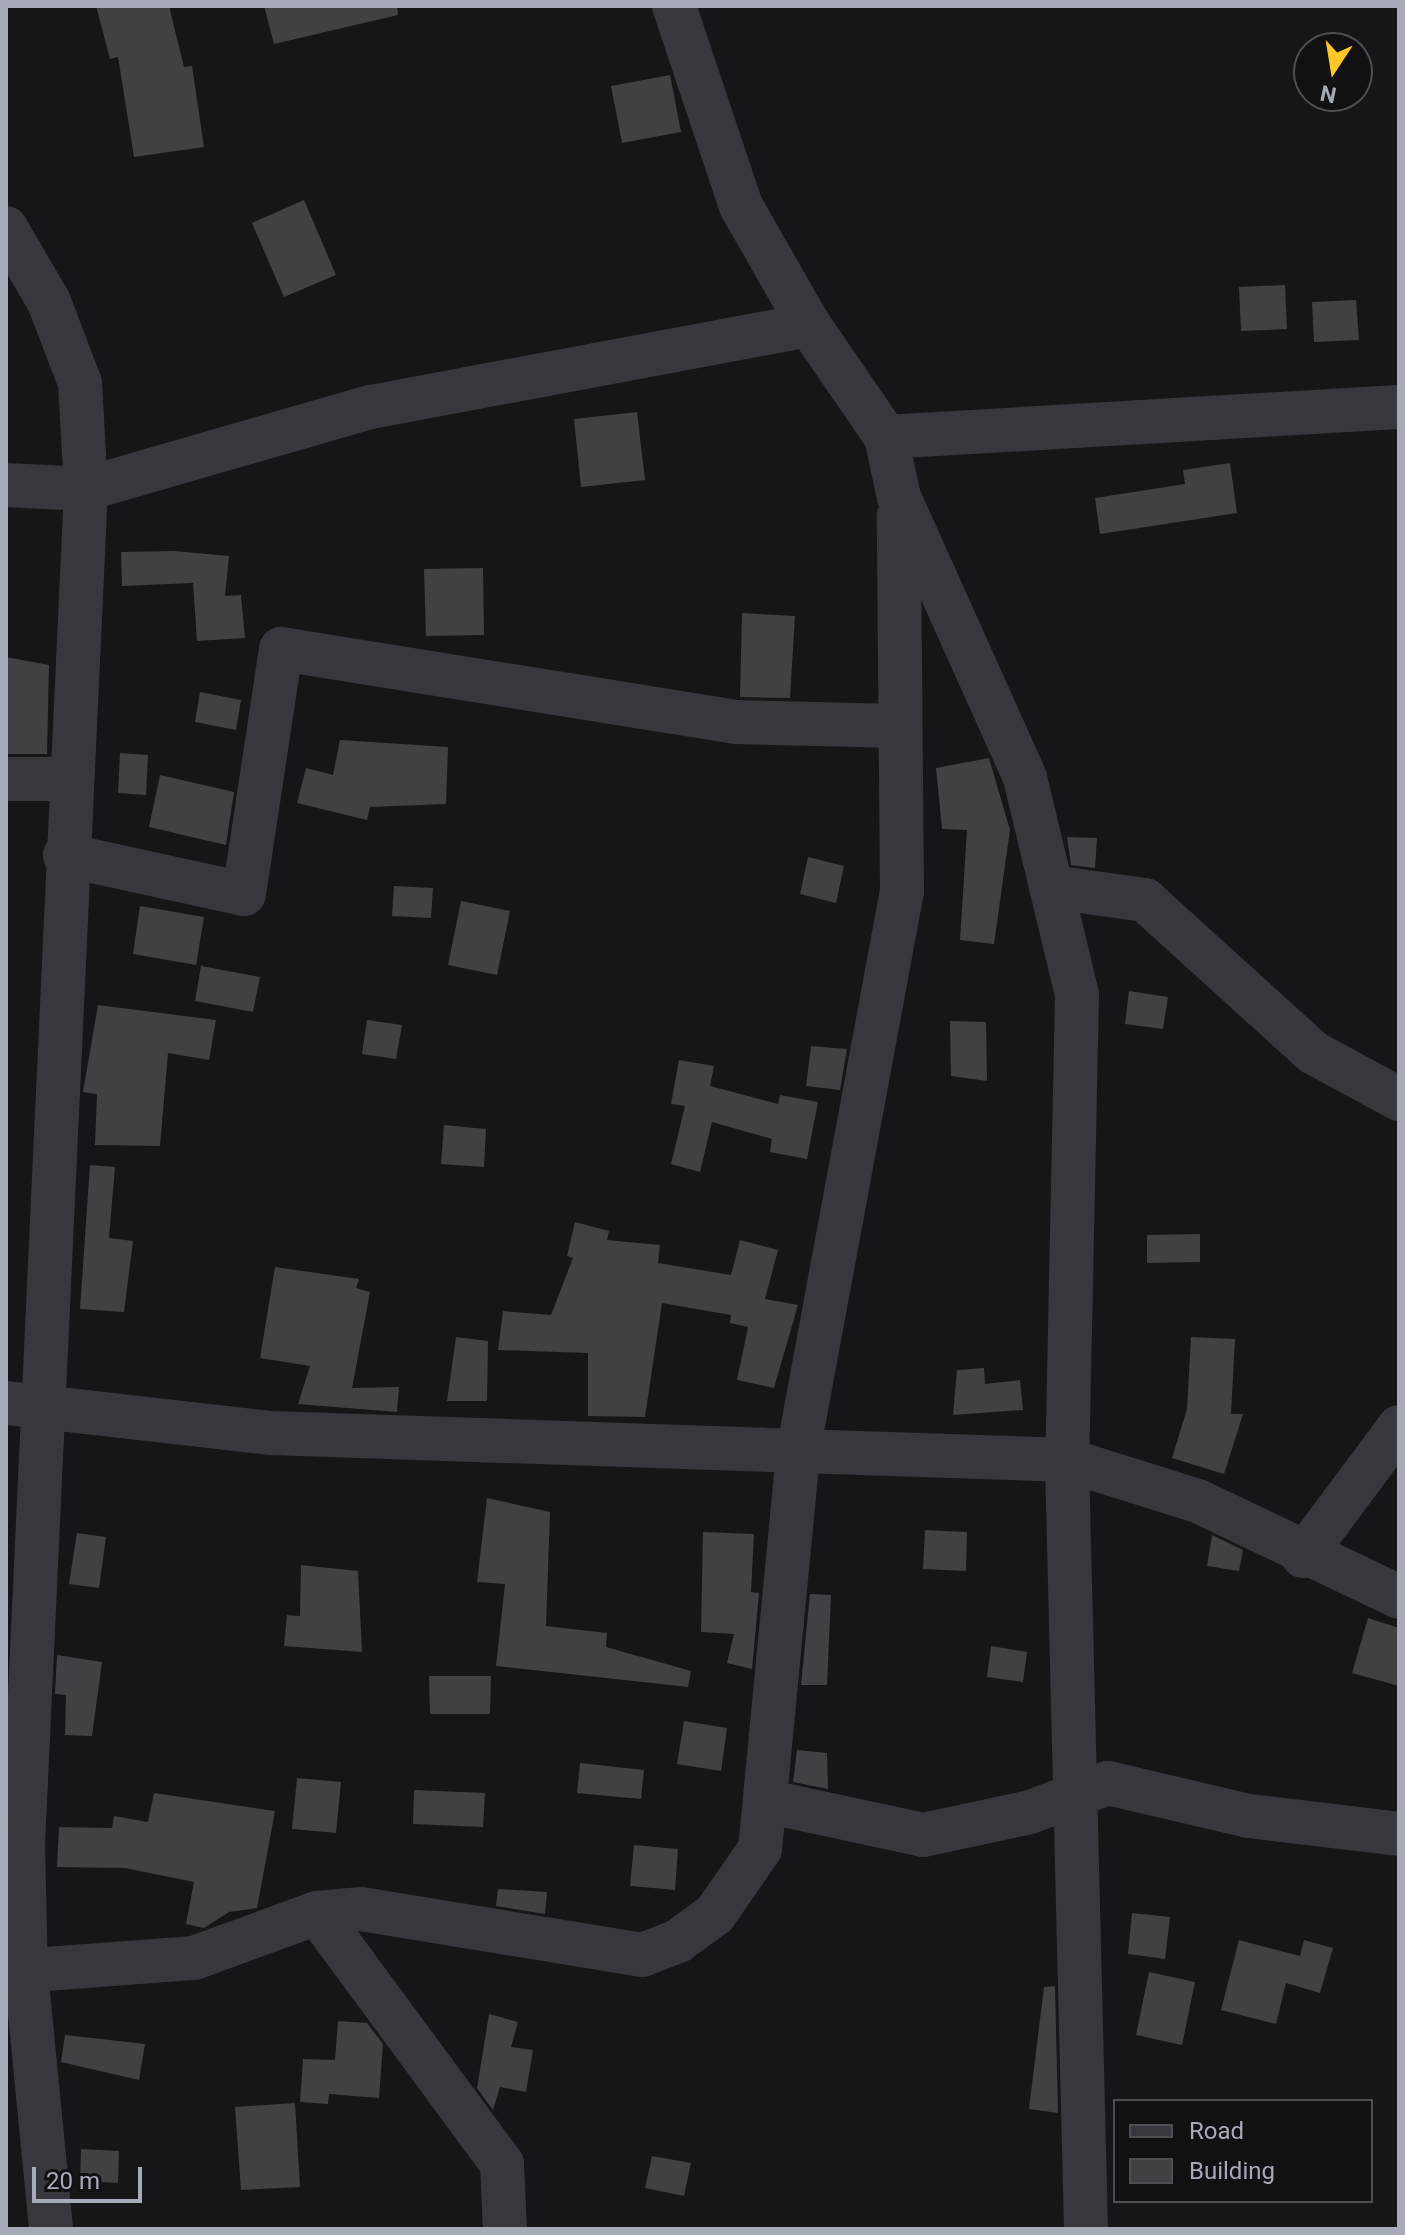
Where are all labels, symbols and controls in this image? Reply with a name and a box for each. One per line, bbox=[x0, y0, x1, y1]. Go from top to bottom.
north arrow bbox=[1293, 32, 1373, 112]
text: N bbox=[1318, 80, 1339, 108]
legend bbox=[1113, 2099, 1373, 2203]
text: Road bbox=[1189, 2117, 1244, 2145]
scale bar bbox=[36, 2151, 146, 2201]
text: Building bbox=[1189, 2157, 1275, 2185]
text: 20 m bbox=[46, 2167, 100, 2195]

